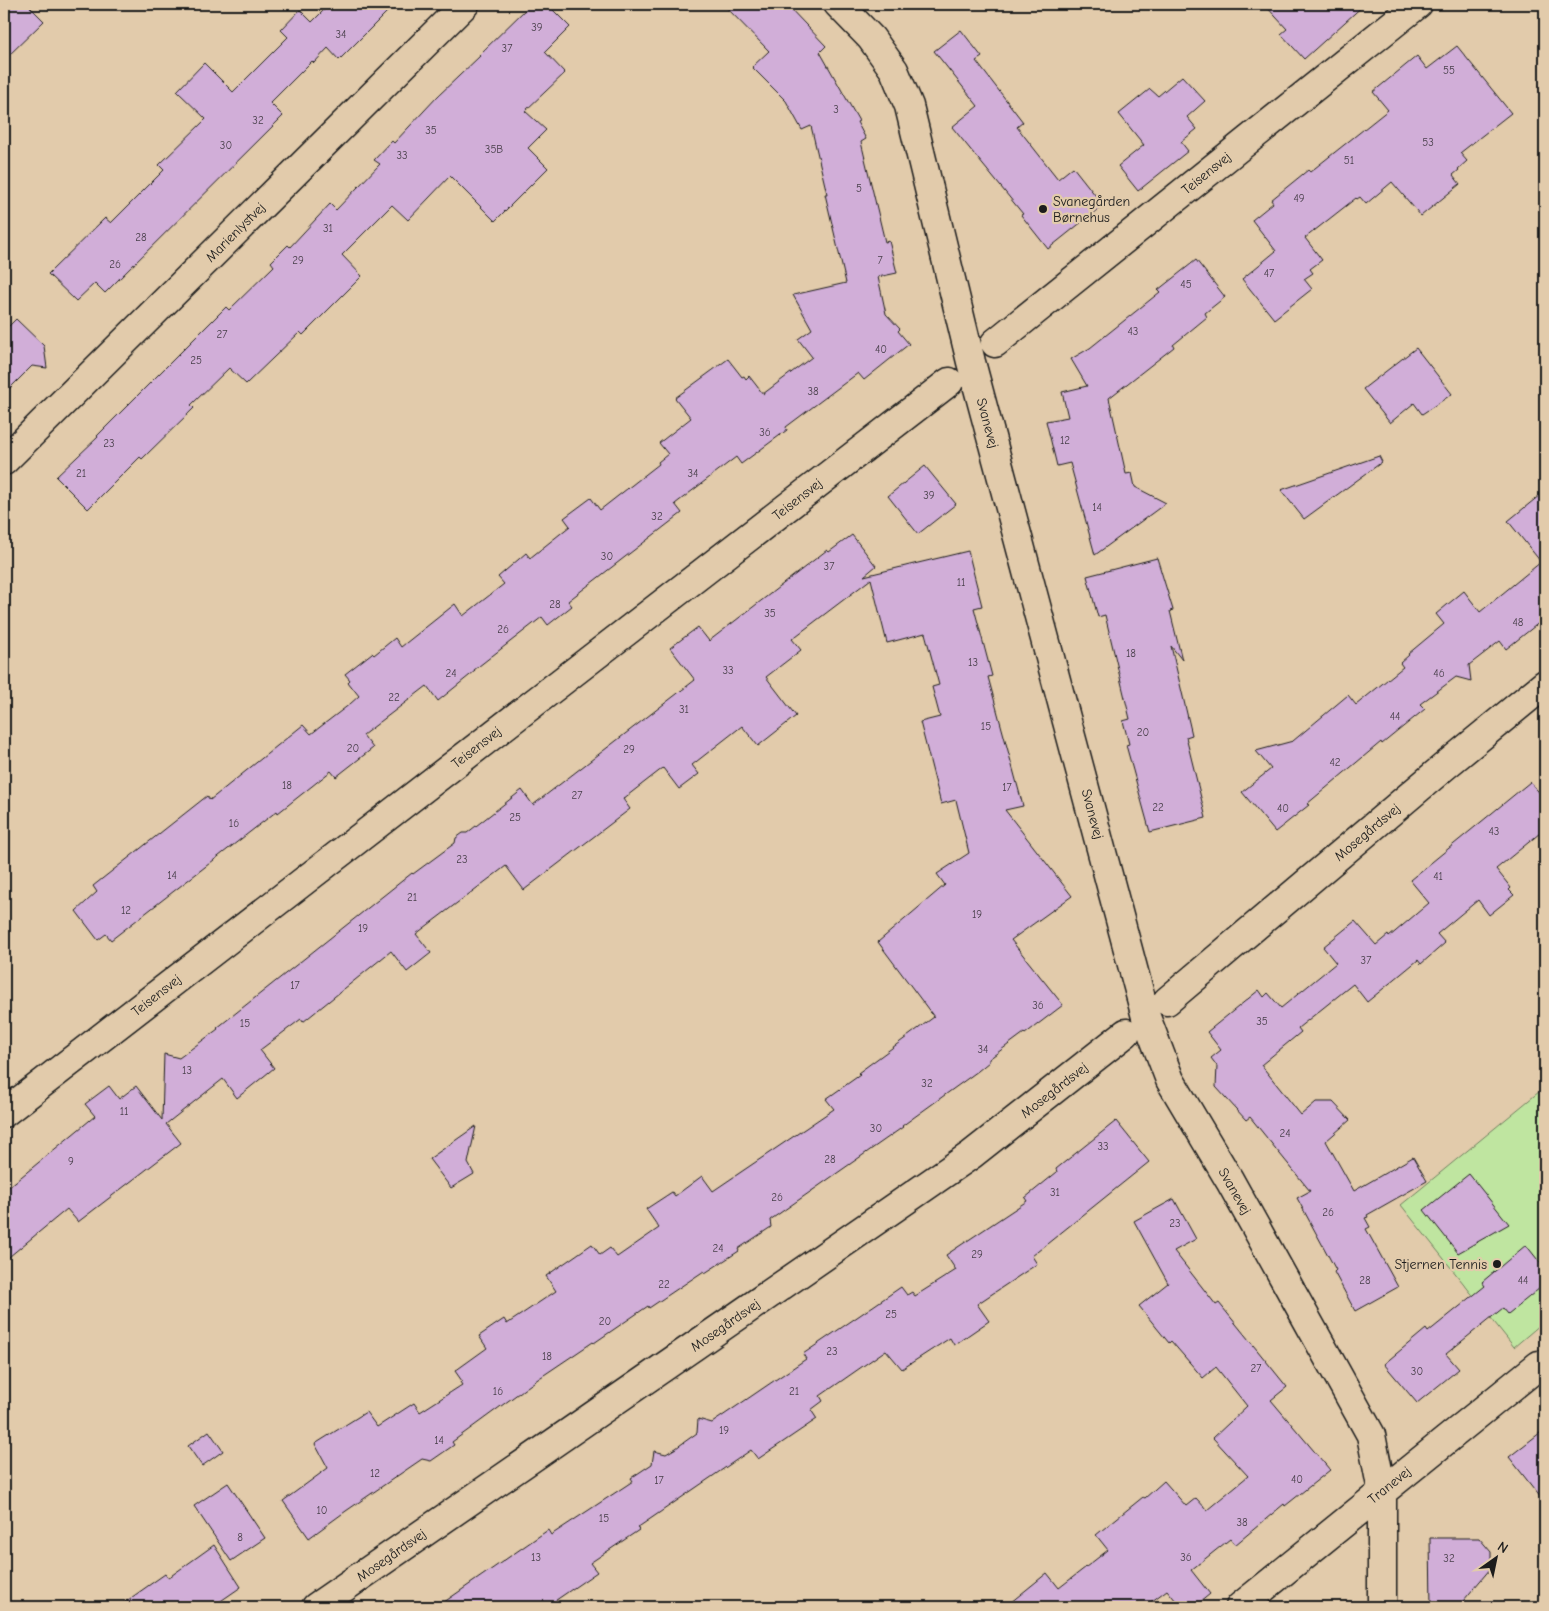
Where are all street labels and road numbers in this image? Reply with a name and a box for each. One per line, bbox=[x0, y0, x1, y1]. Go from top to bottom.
street label: Teisensvej bbox=[1178, 148, 1234, 198]
street label: Marienlystvej bbox=[202, 199, 269, 266]
street label: Svanevej bbox=[973, 396, 1002, 450]
street label: Teisensvej bbox=[769, 475, 826, 524]
street label: Teisensvej bbox=[448, 723, 505, 772]
street label: Svanevej bbox=[1078, 787, 1107, 841]
street label: Mosegårdsvej bbox=[1331, 800, 1404, 865]
street label: Teisensvej bbox=[128, 971, 185, 1020]
street label: Mosegårdsvej bbox=[1017, 1059, 1091, 1122]
street label: Svanevej bbox=[1214, 1165, 1255, 1218]
street label: Mosegårdsvej bbox=[687, 1295, 763, 1356]
street label: Tranevej bbox=[1364, 1463, 1414, 1508]
street label: Mosegårdsvej bbox=[353, 1525, 429, 1586]

